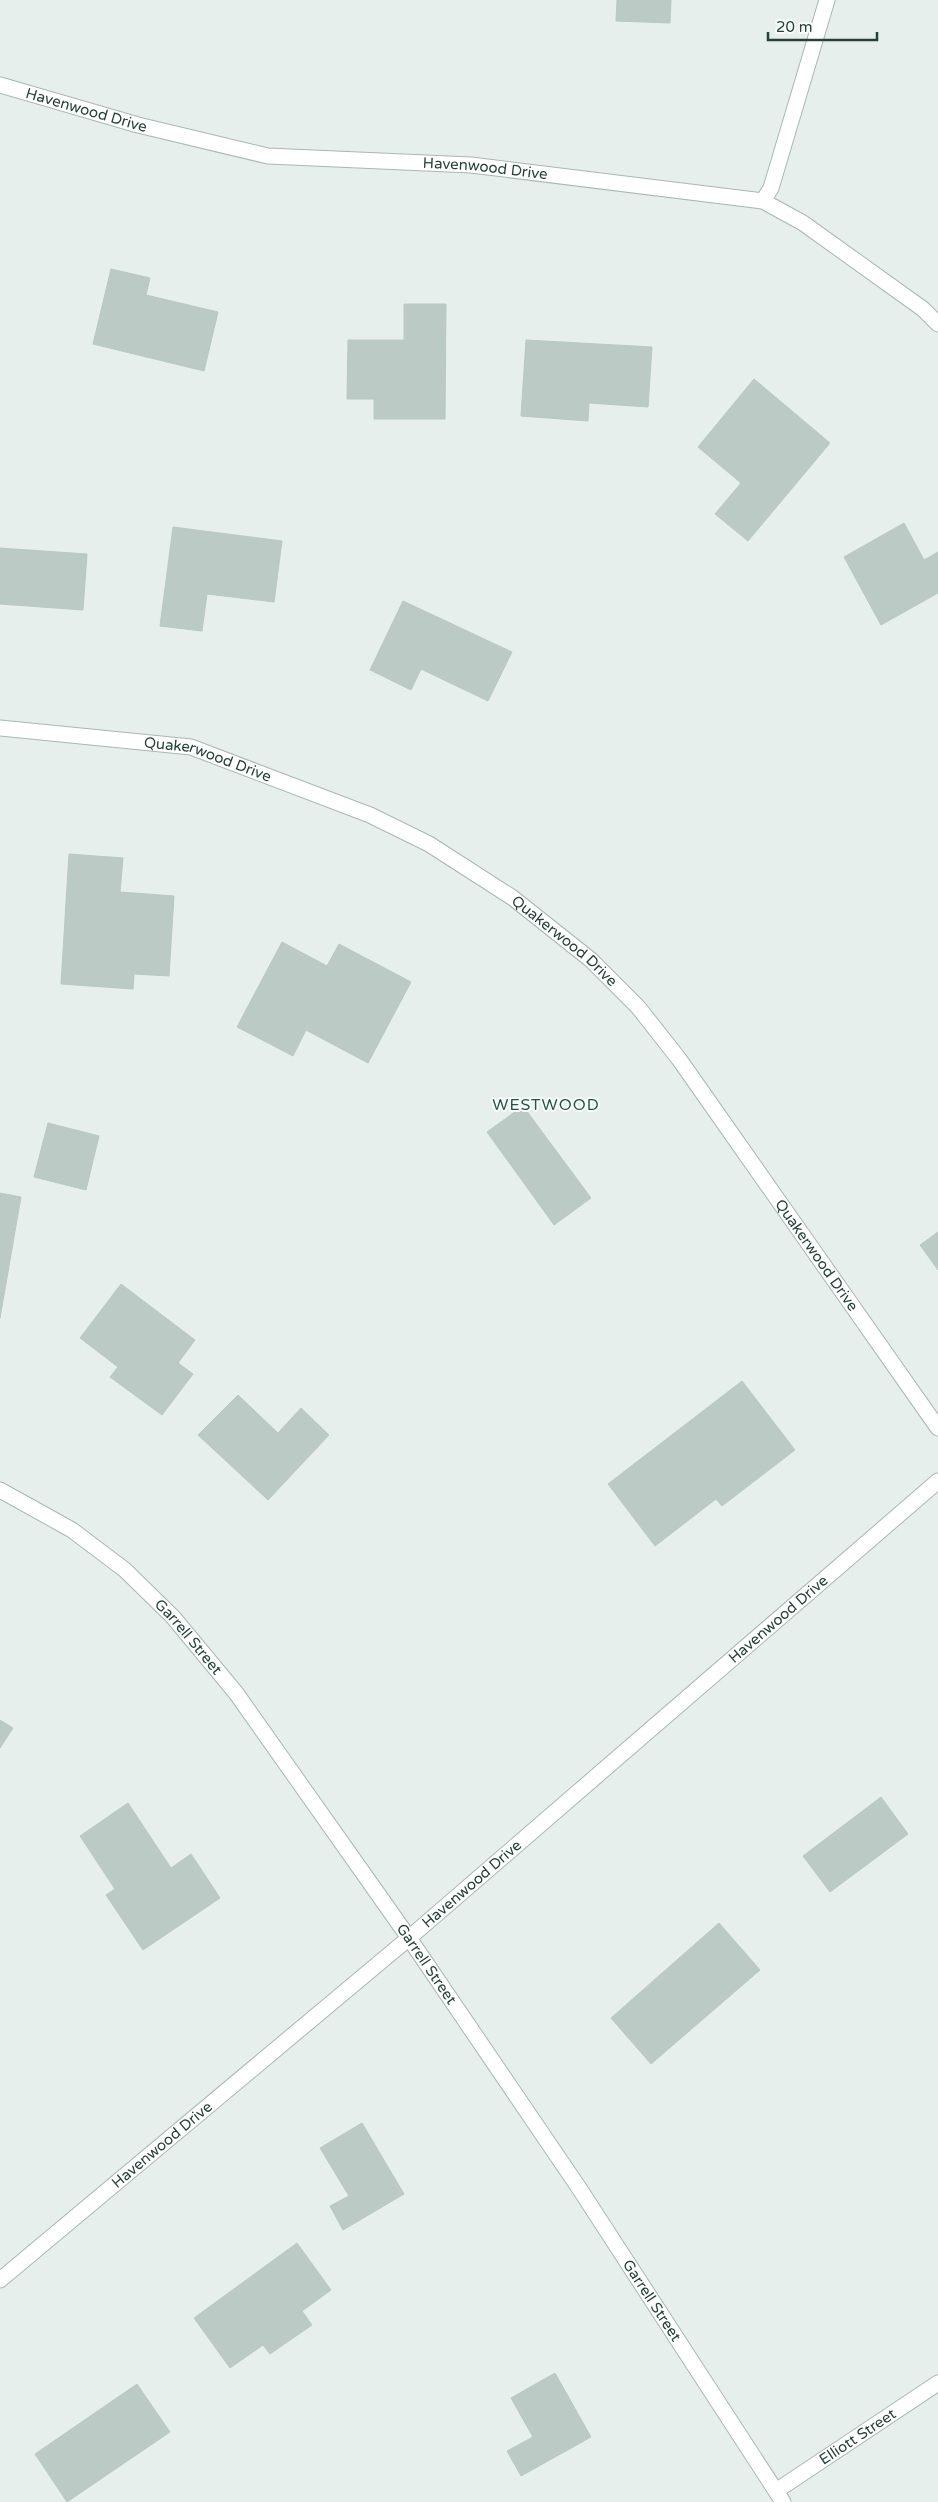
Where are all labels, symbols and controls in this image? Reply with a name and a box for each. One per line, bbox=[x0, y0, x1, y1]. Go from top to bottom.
scale bar bbox=[768, 10, 877, 42]
text: 20 m bbox=[776, 18, 813, 36]
street label: Havenwood Drive bbox=[24, 84, 149, 136]
street label: Havenwood Drive bbox=[422, 154, 549, 183]
street label: Quakerwood Drive bbox=[143, 733, 274, 786]
street label: Quakerwood Drive bbox=[508, 891, 621, 990]
district label: WESTWOOD bbox=[492, 1095, 600, 1115]
street label: Quakerwood Drive bbox=[771, 1196, 862, 1314]
street label: Havenwood Drive bbox=[725, 1571, 832, 1667]
street label: Garrell Street bbox=[151, 1595, 226, 1678]
street label: Havenwood Drive bbox=[418, 1836, 525, 1932]
street label: Garrell Street bbox=[393, 1920, 461, 2008]
street label: Havenwood Drive bbox=[108, 2098, 216, 2192]
street label: Garrell Street bbox=[619, 2256, 685, 2345]
street label: Elliott Street bbox=[816, 2405, 899, 2469]

